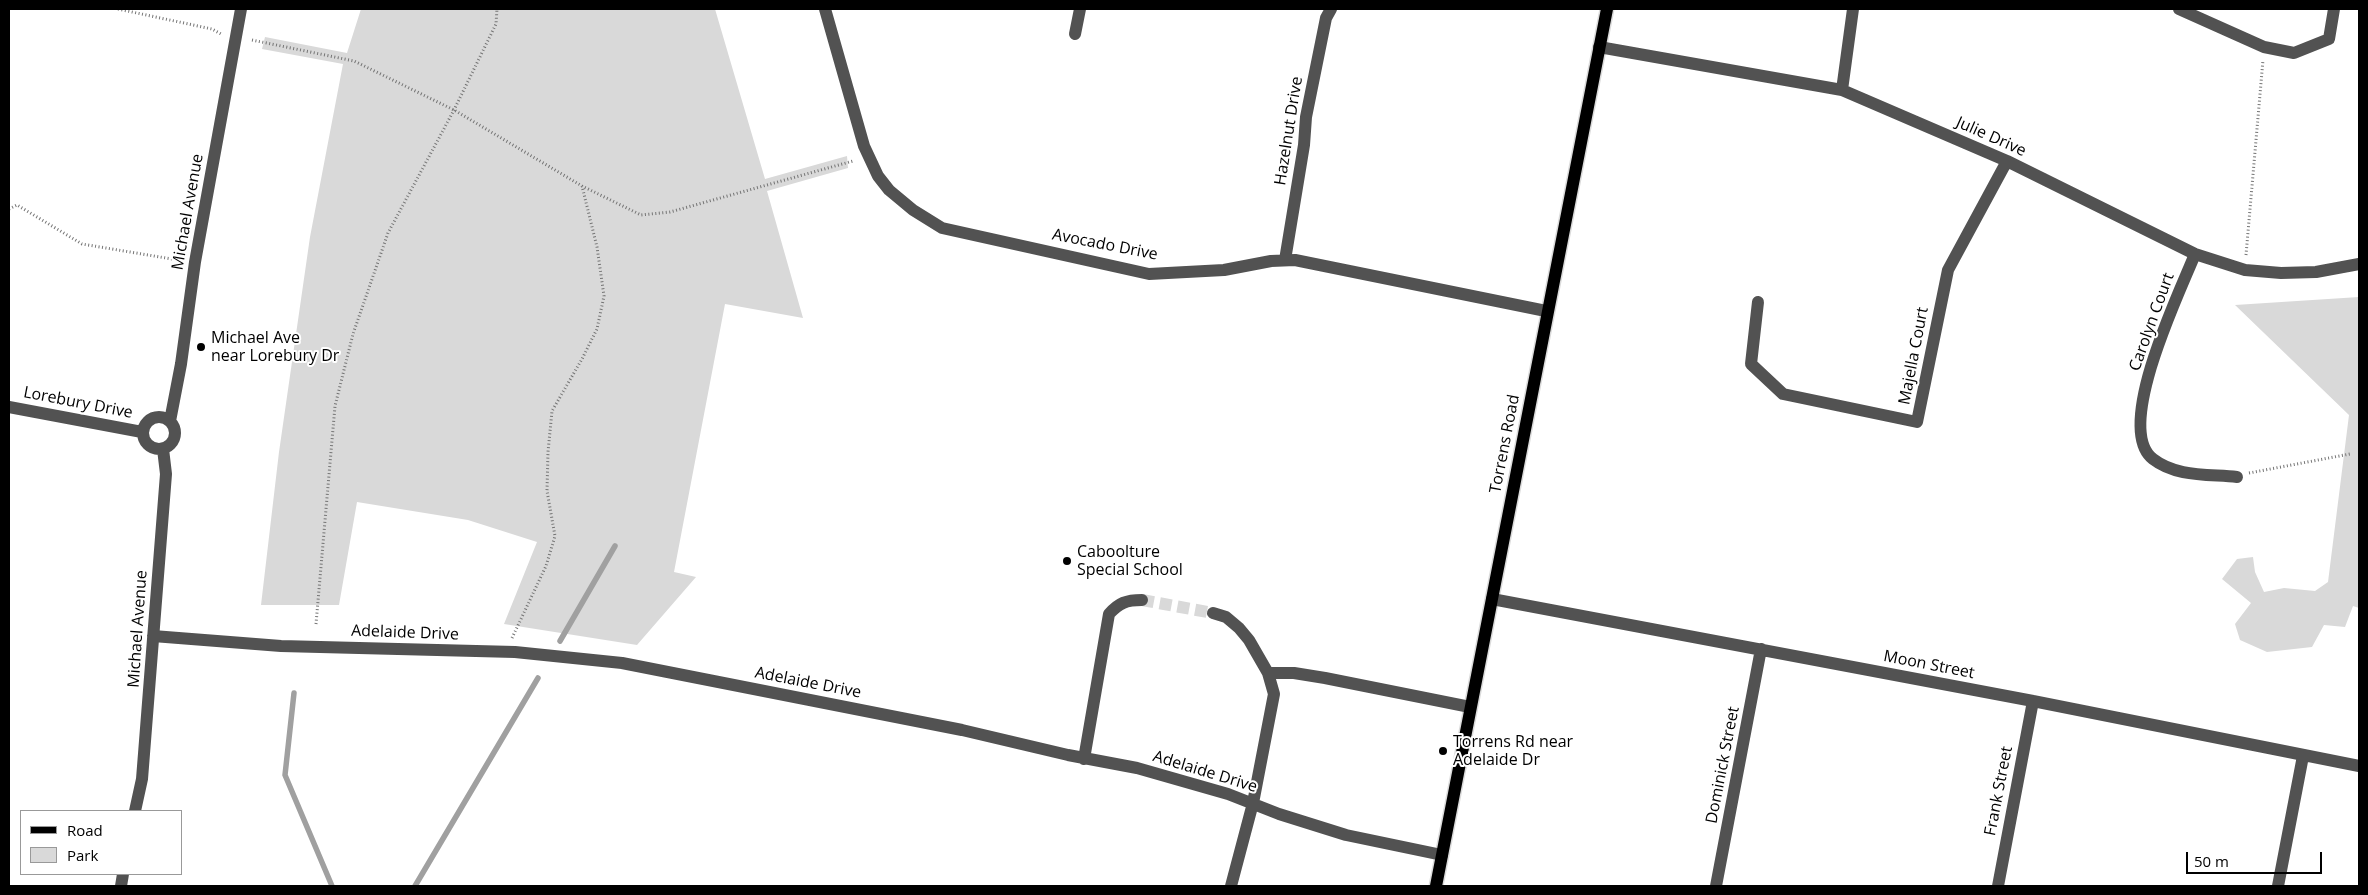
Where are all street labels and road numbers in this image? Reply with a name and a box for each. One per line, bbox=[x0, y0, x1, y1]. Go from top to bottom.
street label: Hazelnut Drive bbox=[1271, 75, 1307, 187]
street label: Julie Drive bbox=[1953, 113, 2029, 161]
street label: Michael Avenue bbox=[168, 152, 208, 272]
street label: Avocado Drive bbox=[1051, 225, 1159, 265]
street label: Carolyn Court bbox=[2125, 270, 2179, 374]
street label: Majella Court bbox=[1895, 305, 1933, 407]
street label: Lorebury Drive bbox=[22, 383, 134, 423]
street label: Torrens Road bbox=[1486, 393, 1524, 495]
street label: Michael Avenue bbox=[124, 570, 152, 688]
street label: Adelaide Drive bbox=[351, 622, 459, 644]
street label: Moon Street bbox=[1882, 647, 1976, 683]
street label: Adelaide Drive bbox=[753, 663, 863, 703]
street label: Dominick Street bbox=[1702, 705, 1744, 825]
street label: Frank Street bbox=[1981, 745, 2017, 837]
street label: Adelaide Drive bbox=[1151, 747, 1259, 797]

